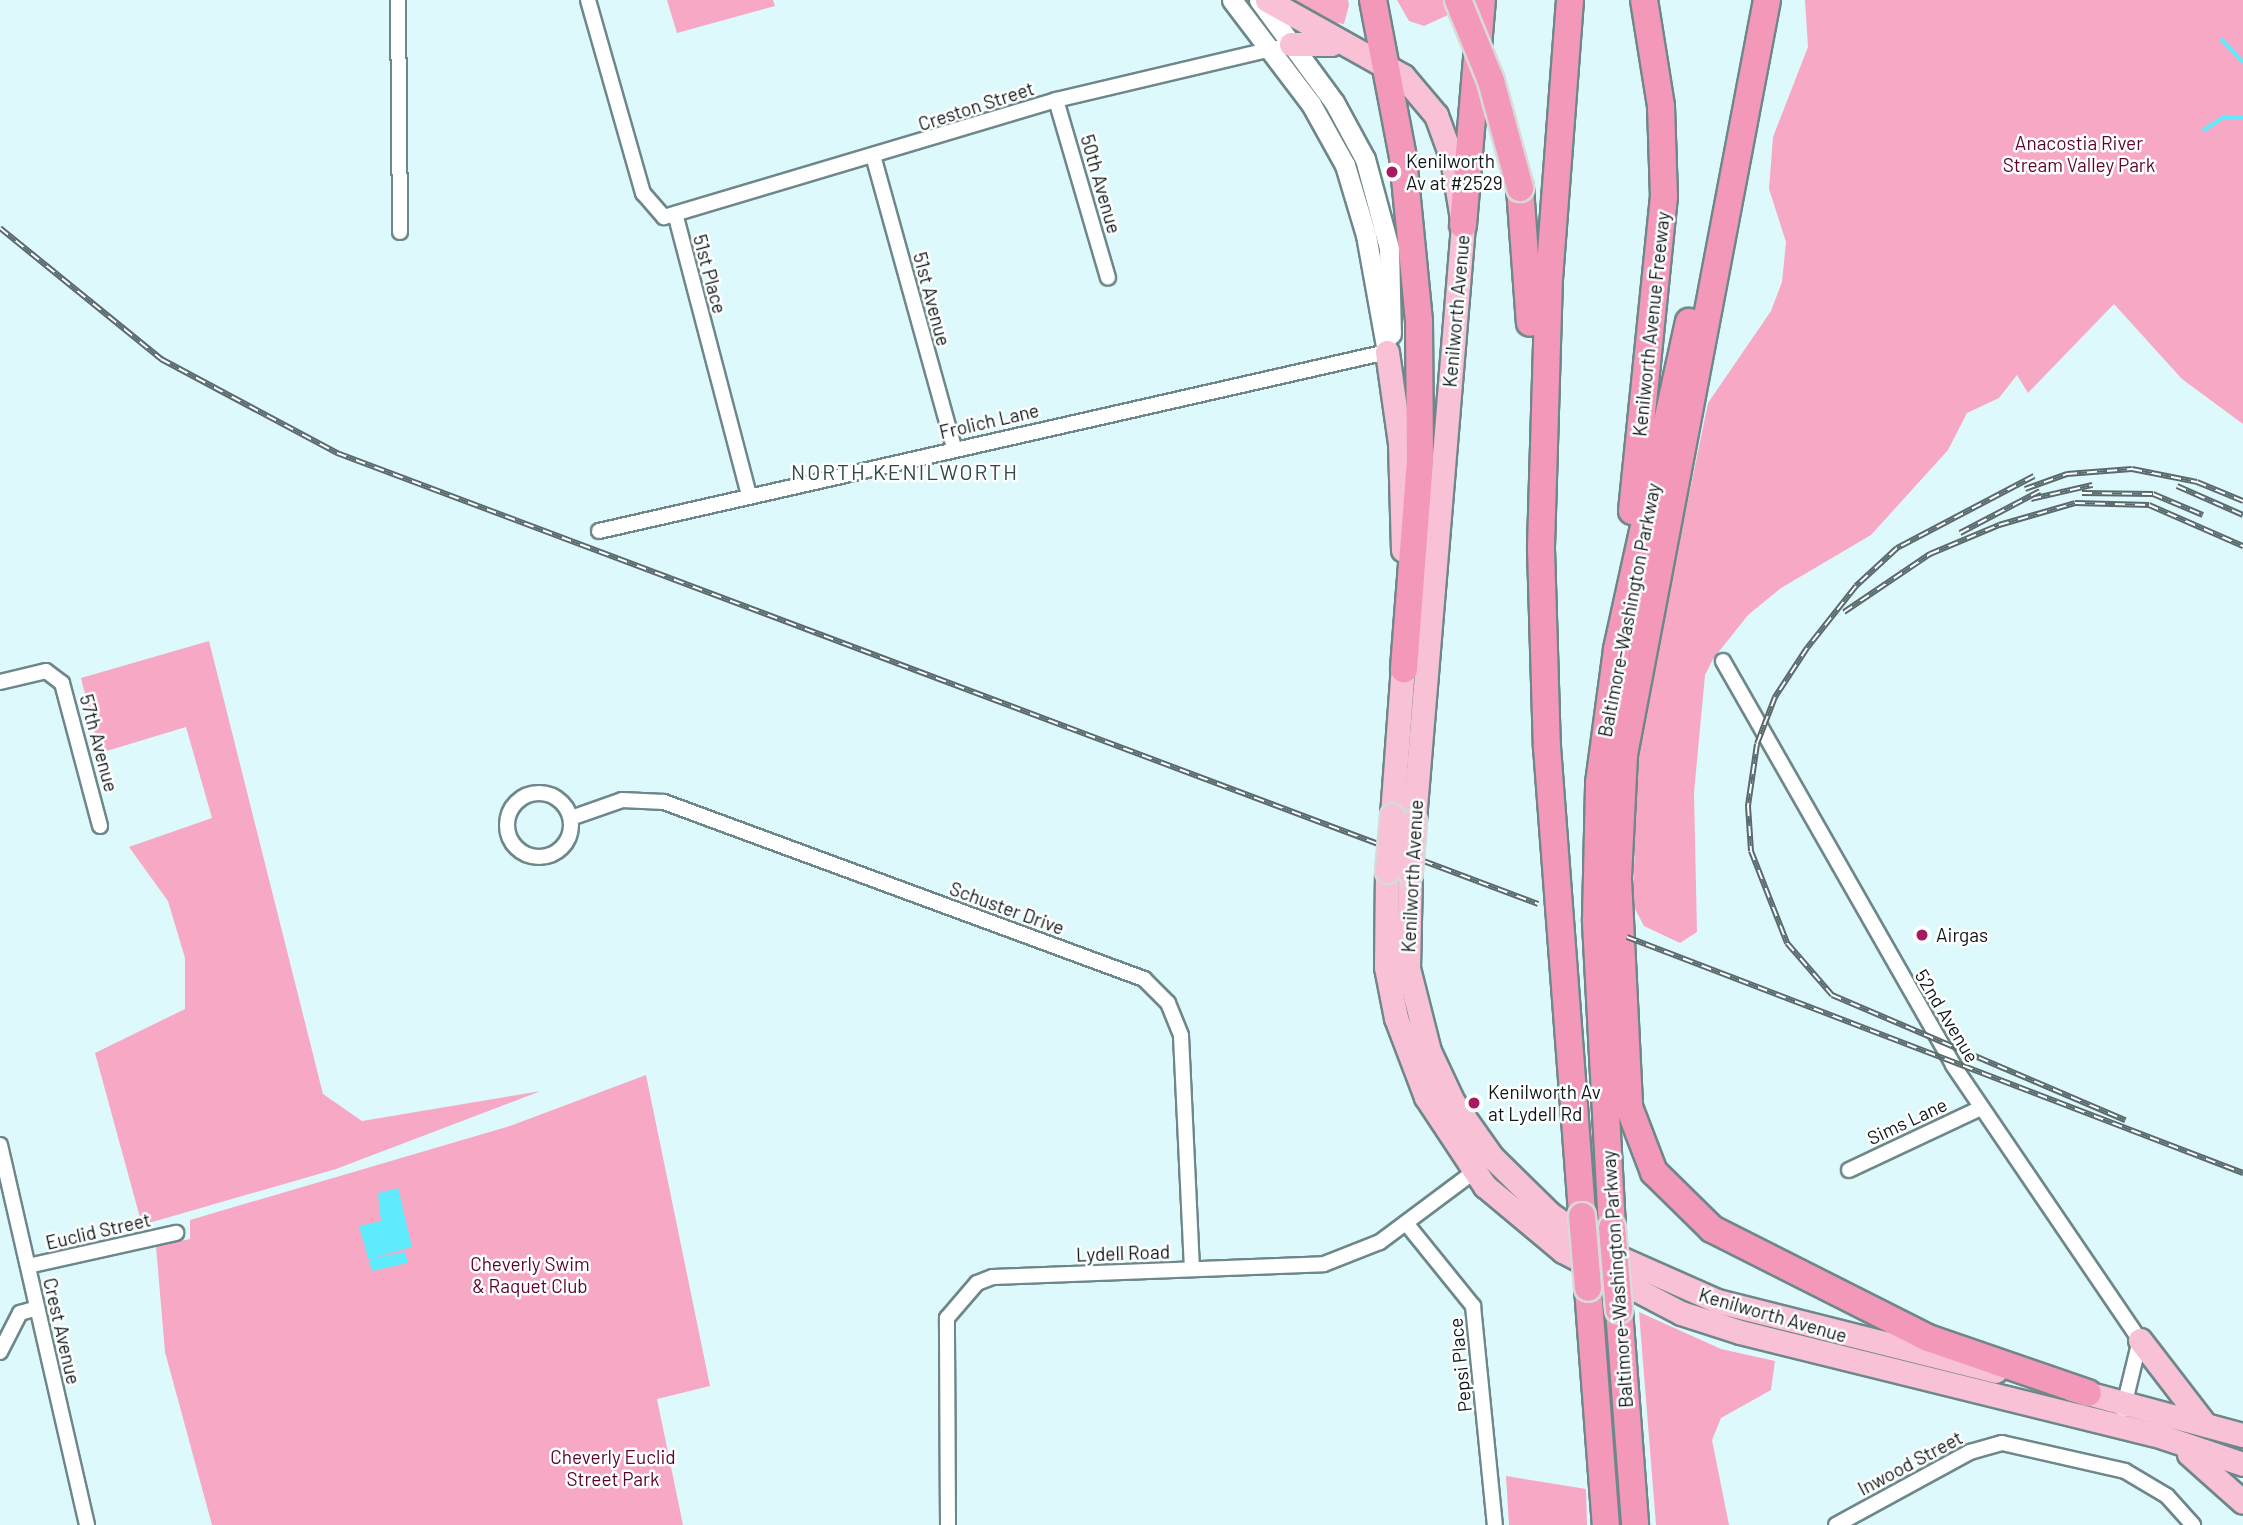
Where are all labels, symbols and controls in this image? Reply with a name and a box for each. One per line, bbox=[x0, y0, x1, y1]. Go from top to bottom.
street label: Creston Street bbox=[915, 77, 1037, 135]
street label: 50th Avenue bbox=[1076, 132, 1126, 236]
park label: Anacostia River Stream Valley Park bbox=[2003, 132, 2155, 176]
place label: Kenilworth Av at #2529 bbox=[1406, 150, 1503, 194]
marker: Kenilworth Av at #2529 bbox=[1384, 164, 1400, 180]
street label: Kenilworth Avenue Freeway bbox=[1628, 210, 1674, 438]
street label: 51st Place bbox=[689, 232, 731, 316]
street label: Kenilworth Avenue bbox=[1438, 234, 1474, 388]
street label: 51st Avenue bbox=[909, 250, 955, 348]
street label: Frolich Lane bbox=[937, 398, 1041, 444]
district label: NORTH KENILWORTH bbox=[793, 459, 1017, 485]
street label: Baltimore-Washington Parkway bbox=[1593, 481, 1665, 739]
street label: 57th Avenue bbox=[75, 692, 123, 794]
street label: Kenilworth Avenue bbox=[1397, 799, 1427, 953]
street label: Schuster Drive bbox=[947, 877, 1067, 939]
place label: Airgas bbox=[1936, 924, 1988, 946]
marker: Airgas bbox=[1914, 927, 1930, 943]
street label: 52nd Avenue bbox=[1910, 965, 1984, 1067]
place label: Kenilworth Av at Lydell Rd bbox=[1488, 1081, 1601, 1125]
street label: Sims Lane bbox=[1864, 1093, 1950, 1149]
marker: Kenilworth Av at Lydell Rd bbox=[1466, 1095, 1482, 1111]
street label: Baltimore-Washington Parkway bbox=[1597, 1149, 1637, 1409]
street label: Euclid Street bbox=[43, 1208, 153, 1254]
street label: Lydell Road bbox=[1076, 1240, 1170, 1266]
park label: Cheverly Swim & Raquet Club bbox=[470, 1253, 590, 1297]
street label: Crest Avenue bbox=[39, 1276, 85, 1386]
street label: Kenilworth Avenue bbox=[1696, 1283, 1850, 1347]
street label: Pepsi Place bbox=[1444, 1317, 1476, 1413]
street label: Inwood Street bbox=[1854, 1426, 1966, 1500]
park label: Cheverly Euclid Street Park bbox=[550, 1446, 676, 1490]

